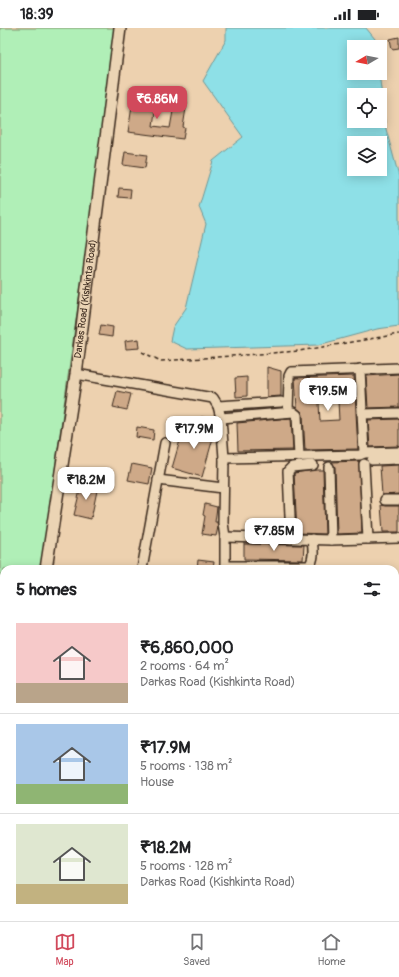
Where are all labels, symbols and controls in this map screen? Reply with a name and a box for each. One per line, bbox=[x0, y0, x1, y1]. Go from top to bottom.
text: 18:39 bbox=[20, 5, 54, 24]
north arrow bbox=[347, 40, 387, 80]
map controls bbox=[347, 40, 387, 176]
pin: ₹6.86M bbox=[124, 86, 190, 120]
button: locate bbox=[347, 88, 387, 128]
text: ₹6.86M bbox=[136, 91, 178, 107]
button: layers bbox=[347, 136, 387, 176]
street label: Darkas Road (Kishkinta Road) bbox=[72, 239, 99, 359]
pin: ₹19.5M bbox=[295, 378, 361, 412]
text: ₹19.5M bbox=[309, 383, 347, 399]
pin: ₹17.9M bbox=[161, 416, 227, 450]
text: ₹17.9M bbox=[175, 421, 213, 437]
pin: ₹18.2M bbox=[53, 467, 119, 501]
text: ₹18.2M bbox=[67, 472, 105, 488]
pin: ₹7.85M bbox=[241, 518, 307, 552]
text: ₹7.85M bbox=[254, 523, 294, 539]
icon: filters bbox=[361, 578, 383, 600]
text: 5 homes bbox=[16, 579, 77, 600]
text: ₹6,860,000 bbox=[140, 637, 234, 658]
icon: home bbox=[48, 639, 96, 687]
text: 2 rooms · 64 m² bbox=[140, 658, 229, 674]
text: Darkas Road (Kishkinta Road) bbox=[140, 674, 295, 690]
text: ₹17.9M bbox=[140, 737, 191, 758]
icon: home bbox=[48, 740, 96, 788]
text: 5 rooms · 138 m² bbox=[140, 758, 233, 774]
text: House bbox=[140, 774, 174, 790]
text: ₹18.2M bbox=[140, 837, 191, 858]
icon: home bbox=[48, 840, 96, 888]
text: 5 rooms · 128 m² bbox=[140, 858, 233, 874]
text: Darkas Road (Kishkinta Road) bbox=[140, 874, 295, 890]
tab: Map bbox=[54, 931, 76, 968]
tab: Saved bbox=[183, 931, 210, 968]
tab: Home bbox=[318, 931, 345, 968]

